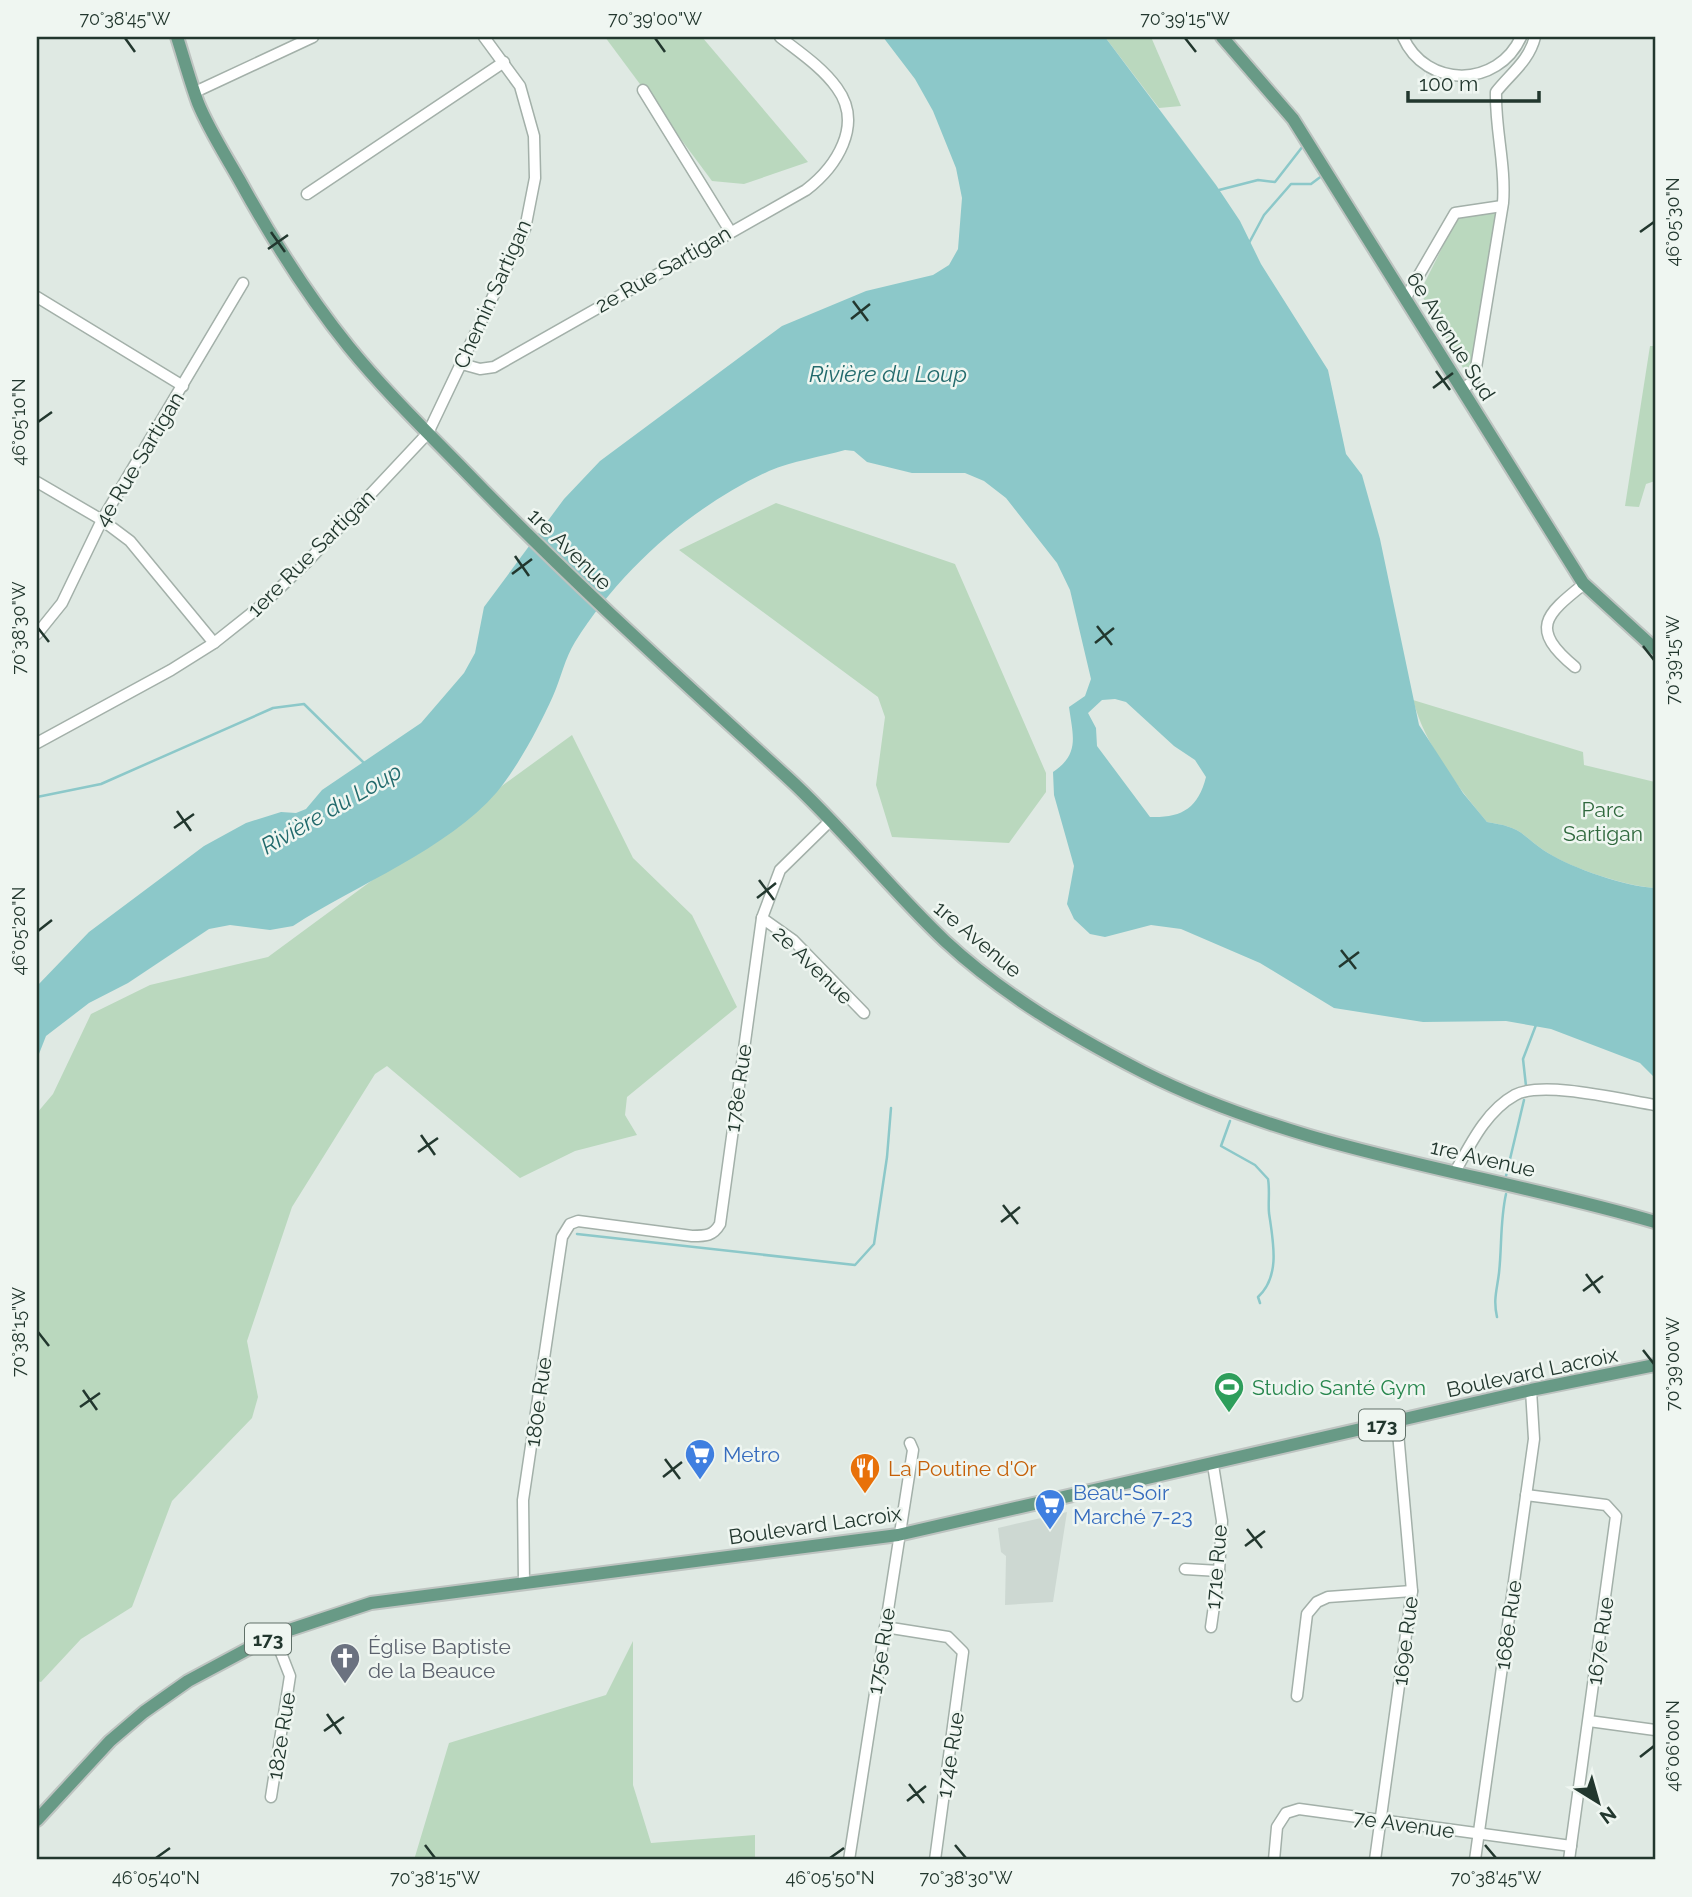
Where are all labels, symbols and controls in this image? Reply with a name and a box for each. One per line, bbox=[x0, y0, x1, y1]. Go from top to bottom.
text: 70°38'45"W bbox=[80, 8, 171, 29]
text: 70°39'00"W bbox=[608, 8, 702, 29]
text: 70°39'15"W bbox=[1140, 8, 1230, 29]
scale bar bbox=[1408, 60, 1540, 104]
text: 100 m bbox=[1419, 71, 1478, 96]
text: 46°05'30"N bbox=[1662, 177, 1683, 267]
street label: Chemin Sartigan bbox=[448, 216, 536, 372]
street label: 2e Rue Sartigan bbox=[591, 220, 735, 318]
street label: 6e Avenue Sud bbox=[1401, 267, 1501, 405]
water label: Rivière du Loup bbox=[809, 360, 967, 387]
text: 46°05'10"N bbox=[8, 378, 29, 466]
street label: 4e Rue Sartigan bbox=[89, 387, 189, 531]
street label: 1ere Rue Sartigan bbox=[242, 484, 380, 622]
street label: 1re Avenue bbox=[523, 503, 617, 595]
text: 70°38'30"W bbox=[8, 581, 29, 675]
text: 70°39'15"W bbox=[1662, 615, 1683, 705]
water label: Rivière du Loup bbox=[256, 757, 406, 859]
park label: Parc Sartigan bbox=[1563, 797, 1643, 846]
text: 46°05'20"N bbox=[8, 887, 29, 975]
street label: 1re Avenue bbox=[929, 895, 1027, 983]
street label: 2e Avenue bbox=[768, 921, 858, 1009]
street label: 178e Rue bbox=[719, 1042, 757, 1134]
street label: 1re Avenue bbox=[1428, 1134, 1538, 1182]
text: 70°38'15"W bbox=[8, 1287, 29, 1377]
text: 70°39'00"W bbox=[1662, 1317, 1683, 1411]
street label: Boulevard Lacroix bbox=[1444, 1342, 1620, 1402]
street label: 180e Rue bbox=[519, 1356, 557, 1448]
sports icon: Studio Santé Gym bbox=[1212, 1370, 1246, 1414]
place label: Studio Santé Gym bbox=[1252, 1375, 1426, 1400]
road number: 173 bbox=[1359, 1410, 1405, 1441]
supermarket icon: Metro bbox=[683, 1437, 717, 1481]
place label: Metro bbox=[723, 1442, 780, 1467]
restaurant icon: La Poutine d'Or bbox=[848, 1451, 882, 1495]
place label: La Poutine d'Or bbox=[888, 1456, 1037, 1481]
place label: Beau-Soir Marché 7-23 bbox=[1073, 1480, 1193, 1529]
supermarket icon: Beau-Soir Marché 7-23 bbox=[1033, 1487, 1067, 1531]
street label: Boulevard Lacroix bbox=[727, 1500, 904, 1550]
street label: 171e Rue bbox=[1200, 1524, 1232, 1610]
street label: 168e Rue bbox=[1489, 1579, 1527, 1671]
street label: 169e Rue bbox=[1387, 1595, 1423, 1687]
street label: 167e Rue bbox=[1581, 1595, 1619, 1687]
street label: 175e Rue bbox=[862, 1606, 900, 1696]
road number: 173 bbox=[245, 1624, 291, 1654]
place label: Église Baptiste de la Beauce bbox=[368, 1634, 511, 1683]
church icon: Église Baptiste de la Beauce bbox=[328, 1641, 362, 1685]
street label: 182e Rue bbox=[262, 1690, 300, 1782]
text: 46°06'00"N bbox=[1662, 1700, 1683, 1792]
street label: 174e Rue bbox=[931, 1710, 969, 1800]
north arrow bbox=[1562, 1768, 1632, 1838]
text: N bbox=[1596, 1802, 1621, 1829]
street label: 7e Avenue bbox=[1352, 1805, 1456, 1843]
text: 46°05'40"N bbox=[112, 1867, 200, 1888]
text: 70°38'15"W bbox=[390, 1867, 480, 1888]
text: 46°05'50"N bbox=[785, 1867, 875, 1888]
text: 70°38'30"W bbox=[919, 1867, 1013, 1888]
text: 70°38'45"W bbox=[1451, 1867, 1542, 1888]

